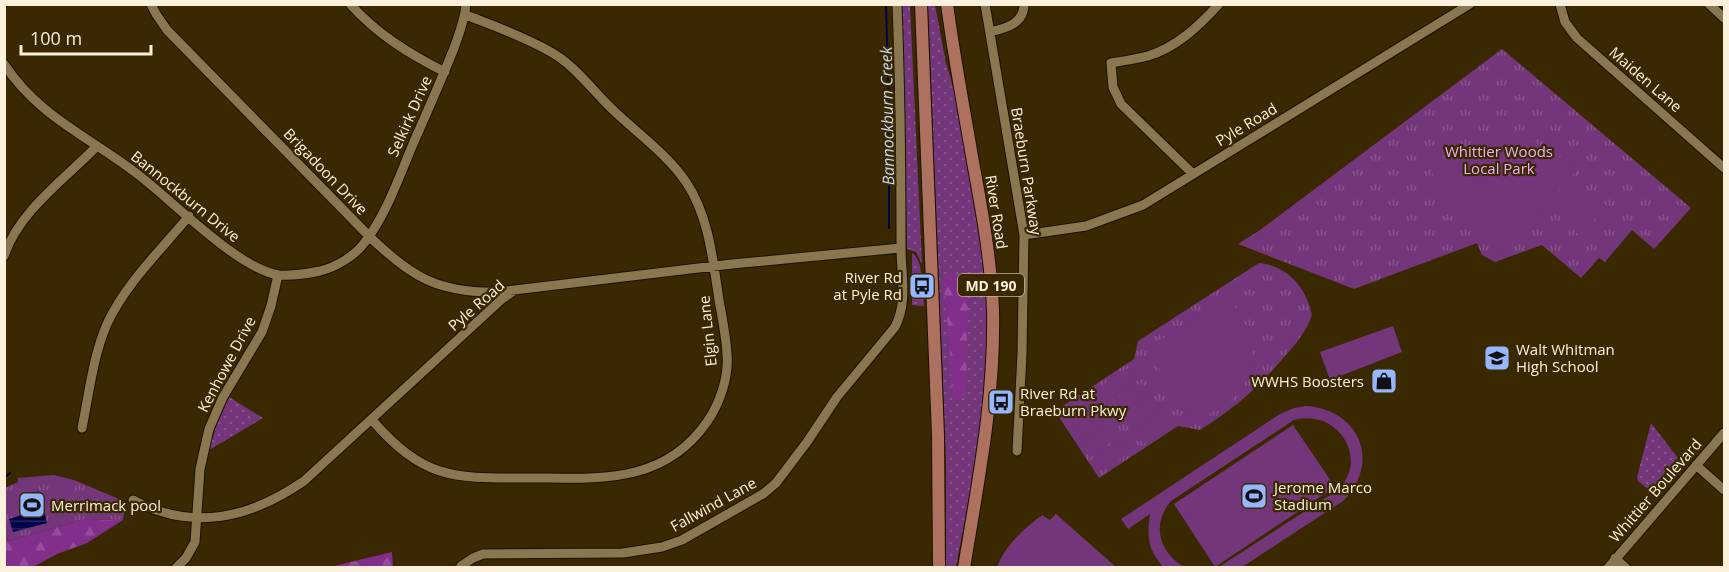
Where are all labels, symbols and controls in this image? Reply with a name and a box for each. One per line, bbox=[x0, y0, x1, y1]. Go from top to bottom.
scale bar bbox=[21, 18, 152, 56]
text: 100 m bbox=[30, 26, 82, 50]
street label: Maiden Lane bbox=[1605, 42, 1687, 116]
water label: Bannockburn Creek bbox=[875, 45, 899, 186]
street label: Selkirk Drive bbox=[382, 72, 436, 160]
street label: Pyle Road bbox=[1212, 98, 1280, 150]
street label: Braeburn Parkway bbox=[1007, 106, 1047, 237]
street label: Brigadoon Drive bbox=[280, 123, 372, 219]
park label: Whittier Woods Local Park bbox=[1445, 141, 1553, 178]
street label: Bannockburn Drive bbox=[127, 146, 245, 246]
street label: River Road bbox=[981, 174, 1013, 250]
place label: River Rd at Pyle Rd bbox=[833, 267, 902, 304]
bus stop icon: River Rd at Pyle Rd bbox=[907, 271, 937, 301]
road number: MD 190 bbox=[958, 274, 1024, 296]
street label: Pyle Road bbox=[444, 275, 508, 335]
street label: Elgin Lane bbox=[693, 295, 721, 367]
street label: Kenhowe Drive bbox=[192, 313, 260, 415]
place label: Walt Whitman High School bbox=[1516, 339, 1615, 376]
school or university icon: Walt Whitman High School bbox=[1482, 343, 1512, 373]
shop icon: WWHS Boosters bbox=[1369, 366, 1399, 396]
place label: WWHS Boosters bbox=[1251, 371, 1364, 391]
place label: River Rd at Braeburn Pkwy bbox=[1020, 383, 1127, 420]
bus stop icon: River Rd at Braeburn Pkwy bbox=[986, 387, 1016, 417]
street label: Whittier Boulevard bbox=[1604, 434, 1706, 546]
street label: Fallwind Lane bbox=[667, 472, 759, 536]
place label: Jerome Marco Stadium bbox=[1272, 477, 1372, 514]
sports icon: Jerome Marco Stadium bbox=[1239, 481, 1269, 511]
sports icon: Merrimack pool bbox=[17, 490, 47, 520]
place label: Merrimack pool bbox=[51, 495, 161, 515]

